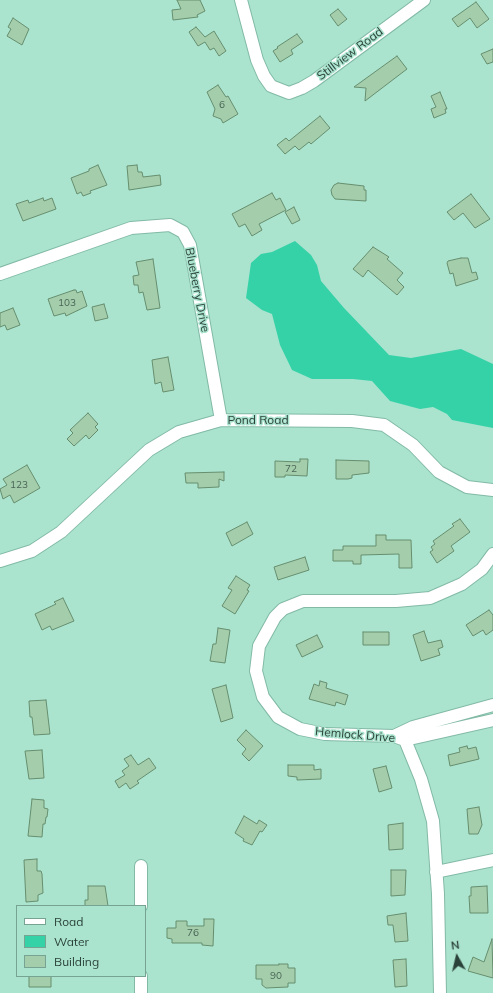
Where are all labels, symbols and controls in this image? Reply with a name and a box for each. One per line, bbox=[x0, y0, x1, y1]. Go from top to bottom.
street label: Stillview Road bbox=[314, 25, 386, 83]
house number: 6 bbox=[219, 99, 225, 111]
street label: Blueberry Drive bbox=[182, 247, 212, 333]
house number: 103 bbox=[58, 297, 76, 309]
street label: Pond Road bbox=[227, 413, 289, 427]
house number: 72 bbox=[285, 463, 297, 475]
house number: 123 bbox=[10, 479, 28, 491]
street label: Hemlock Drive bbox=[314, 724, 396, 746]
legend bbox=[16, 905, 146, 977]
text: Road bbox=[54, 914, 83, 929]
house number: 76 bbox=[187, 927, 199, 939]
text: Water bbox=[54, 934, 89, 949]
north arrow bbox=[437, 937, 477, 977]
text: N bbox=[450, 938, 460, 953]
text: Building bbox=[54, 954, 99, 969]
house number: 90 bbox=[270, 970, 282, 982]

